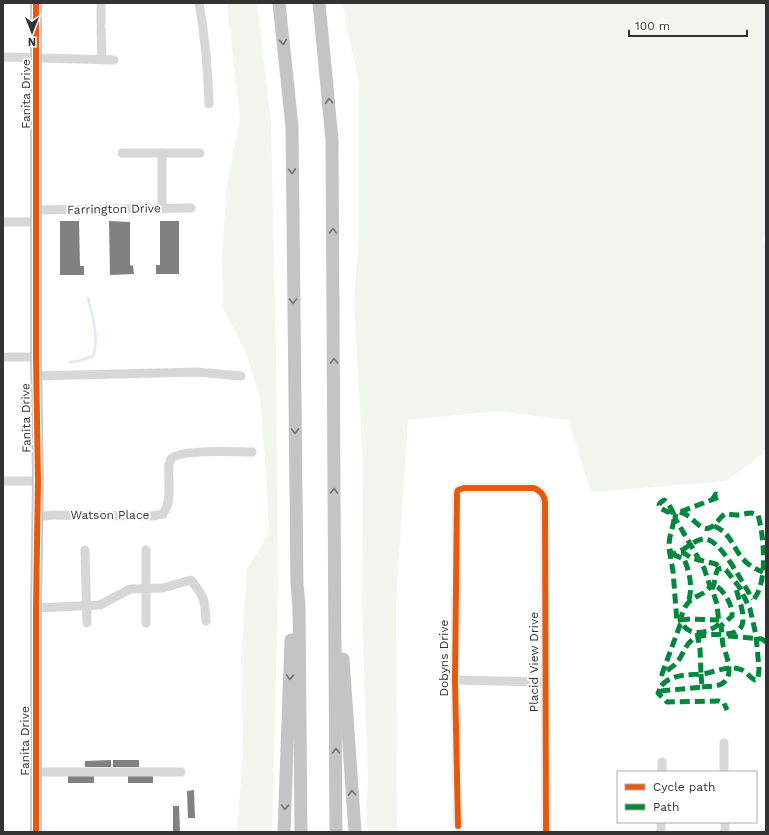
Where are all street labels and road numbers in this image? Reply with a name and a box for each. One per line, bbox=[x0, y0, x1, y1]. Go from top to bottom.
street label: Fanita Drive bbox=[19, 59, 33, 129]
street label: Farrington Drive bbox=[67, 201, 161, 217]
street label: Fanita Drive bbox=[18, 383, 34, 453]
street label: Watson Place bbox=[70, 508, 150, 522]
street label: Placid View Drive bbox=[527, 612, 541, 712]
street label: Dobyns Drive bbox=[437, 619, 451, 697]
street label: Fanita Drive bbox=[18, 706, 32, 776]

